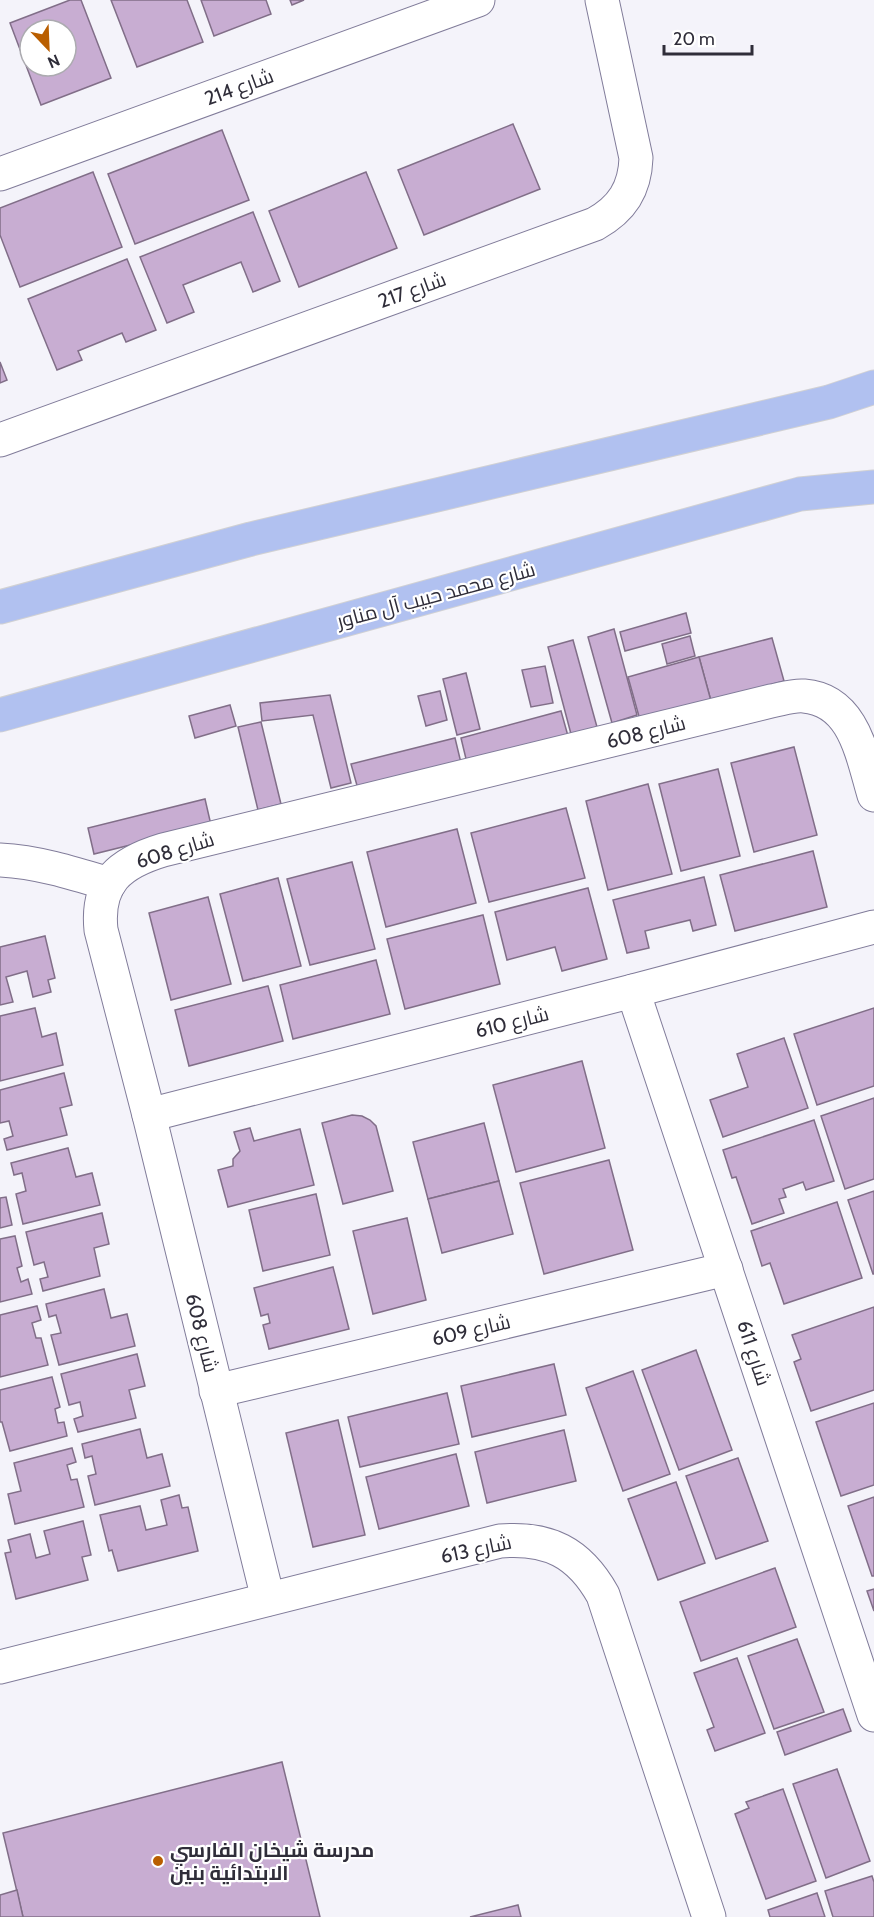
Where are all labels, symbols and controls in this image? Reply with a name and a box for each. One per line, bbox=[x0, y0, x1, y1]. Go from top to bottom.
north arrow bbox=[18, 18, 78, 78]
scale bar bbox=[664, 18, 752, 56]
text: 20 m bbox=[673, 28, 715, 50]
text: N bbox=[45, 50, 63, 72]
street label: شارع 214 bbox=[201, 63, 278, 112]
street label: شارع 217 bbox=[375, 267, 450, 315]
street label: شارع محمد حبيب آل مناور bbox=[333, 557, 538, 635]
street label: شارع 608 bbox=[604, 711, 689, 755]
street label: شارع 608 bbox=[133, 827, 218, 875]
street label: شارع 610 bbox=[473, 1001, 552, 1045]
street label: شارع 608 bbox=[179, 1291, 223, 1376]
street label: شارع 609 bbox=[429, 1309, 513, 1353]
street label: شارع 611 bbox=[730, 1317, 776, 1389]
street label: شارع 613 bbox=[438, 1530, 514, 1570]
place label: مدرسة شيخان الفارسي الابتدائية بنين bbox=[170, 1838, 374, 1885]
marker: مدرسة شيخان الفارسي الابتدائية بنين bbox=[151, 1854, 165, 1868]

